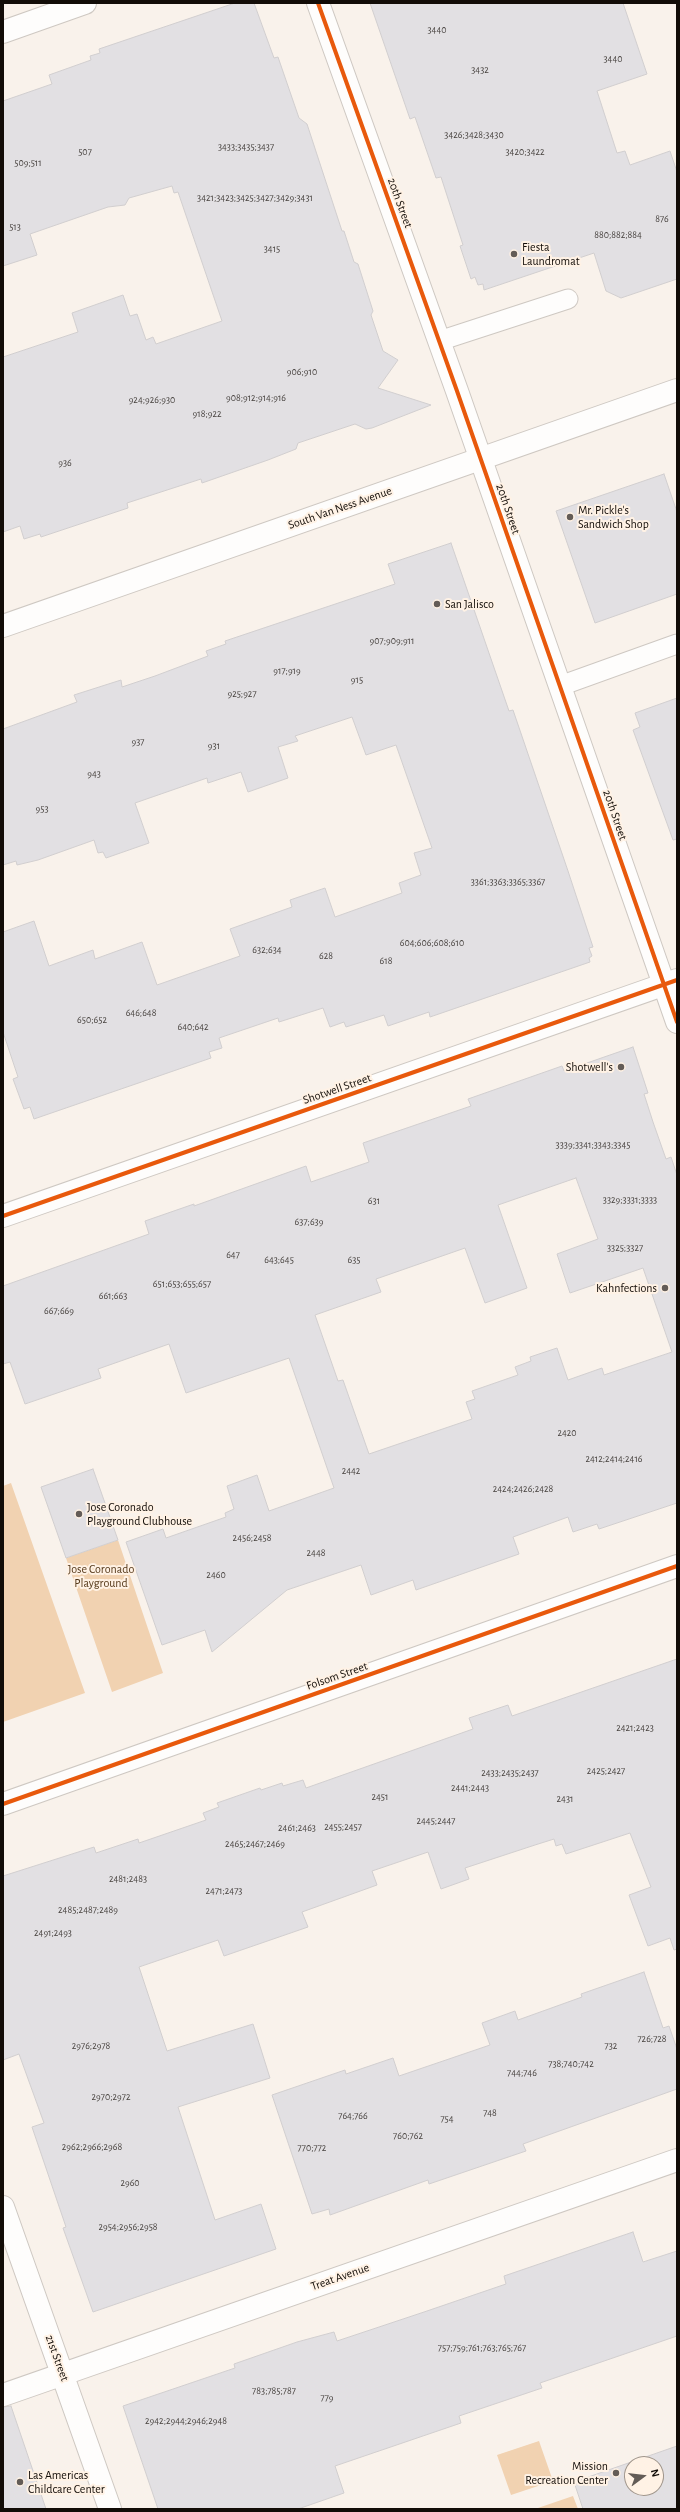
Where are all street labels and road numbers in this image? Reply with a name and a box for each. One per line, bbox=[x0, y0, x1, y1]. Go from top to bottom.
street label: 20th Street bbox=[384, 176, 416, 230]
street label: 20th Street bbox=[493, 482, 523, 536]
street label: South Van Ness Avenue bbox=[286, 484, 394, 532]
street label: 20th Street bbox=[600, 788, 630, 842]
street label: Shotwell Street bbox=[301, 1071, 373, 1107]
street label: Folsom Street bbox=[305, 1659, 369, 1693]
street label: Treat Avenue bbox=[309, 2260, 371, 2294]
street label: 21st Street bbox=[42, 2333, 72, 2383]

